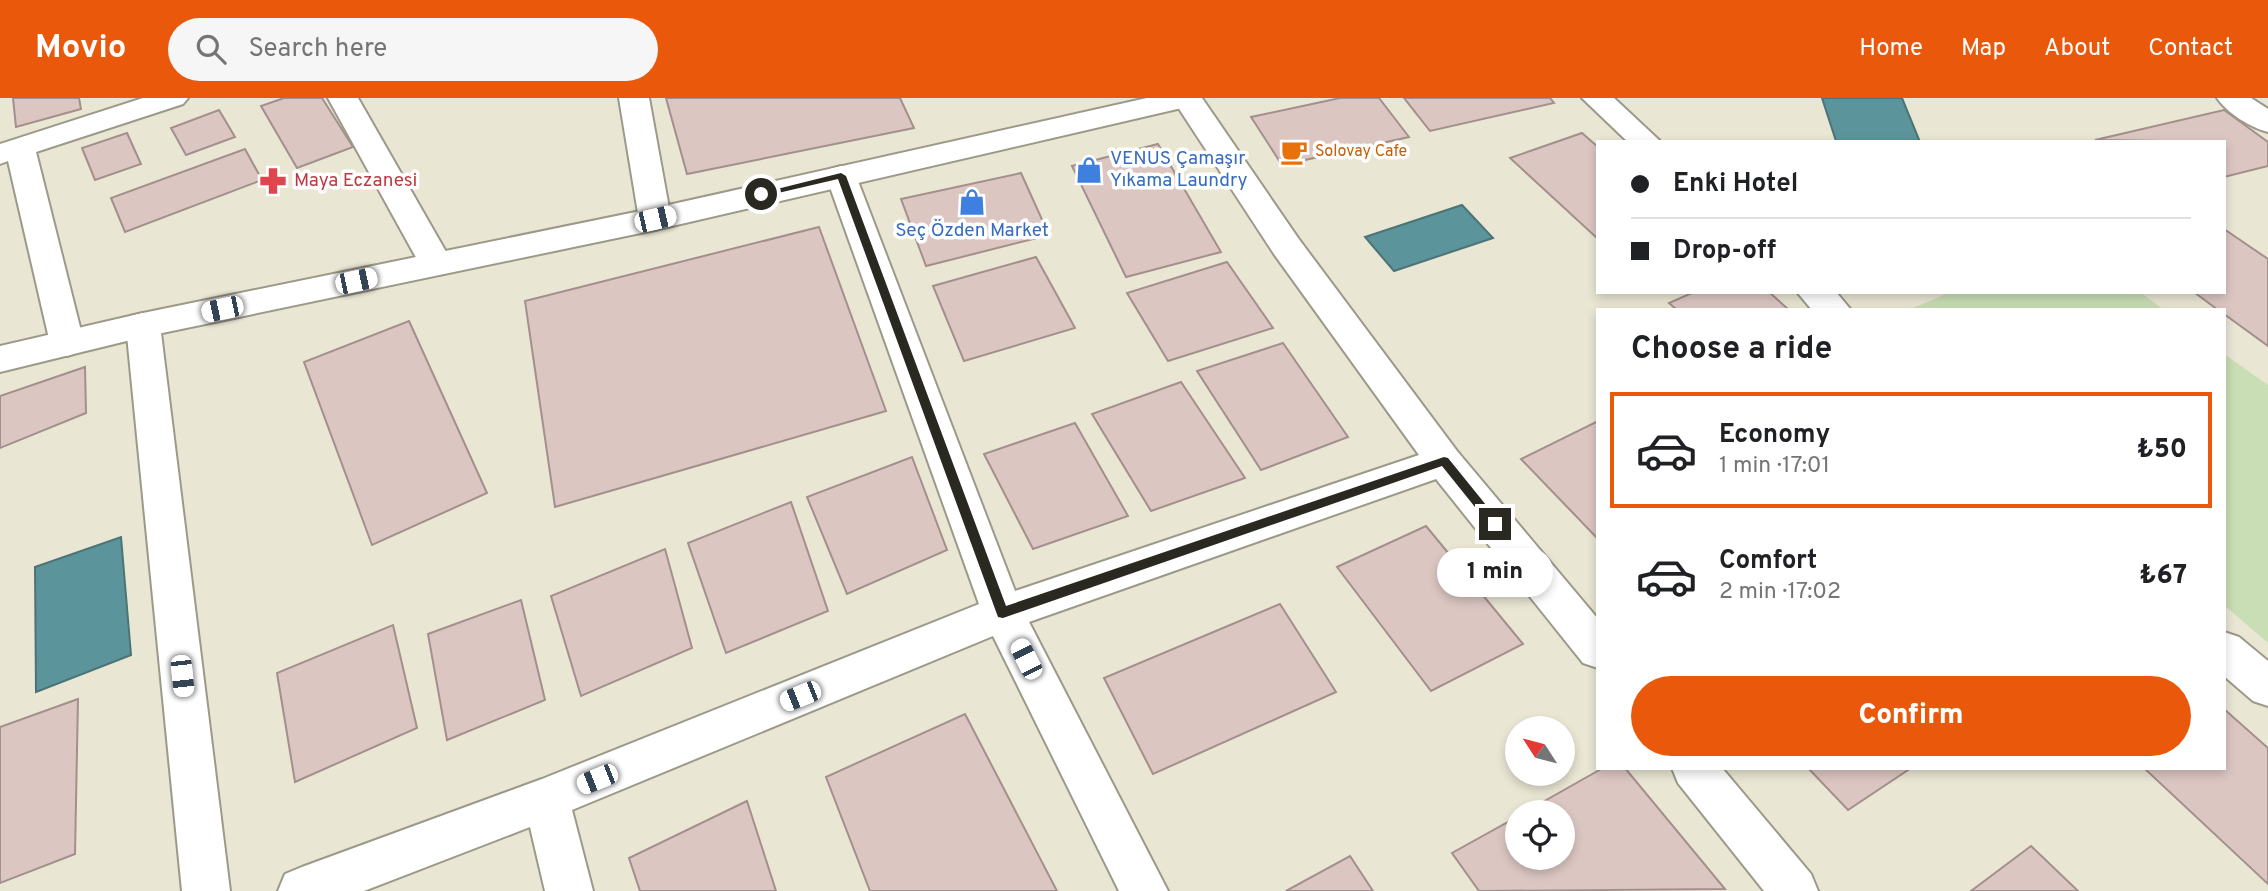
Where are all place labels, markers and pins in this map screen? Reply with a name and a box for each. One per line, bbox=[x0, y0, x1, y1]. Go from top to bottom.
cafe icon: Solovay Cafe bbox=[1279, 137, 1309, 167]
place label: Solovay Cafe bbox=[1315, 142, 1407, 162]
place label: VENUS Çamaşır Yıkama Laundry bbox=[1110, 147, 1248, 193]
shop icon: VENUS Çamaşır Yıkama Laundry bbox=[1074, 155, 1104, 185]
pharmacy icon: Maya Eczanesi bbox=[258, 166, 288, 196]
place label: Maya Eczanesi bbox=[294, 169, 417, 193]
shop icon: Seç Özden Market bbox=[957, 187, 987, 217]
place label: Seç Özden Market bbox=[895, 218, 1049, 243]

